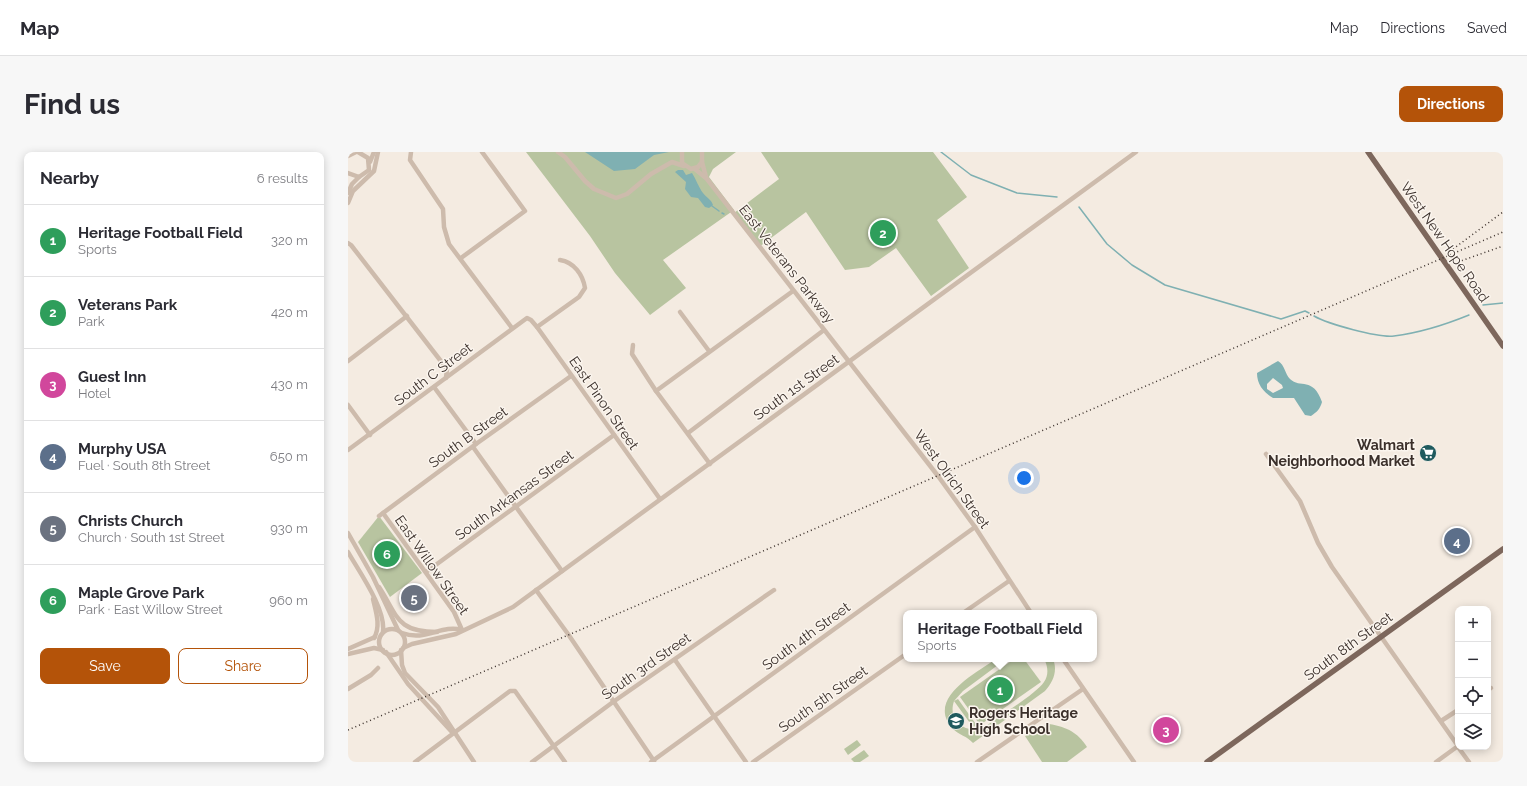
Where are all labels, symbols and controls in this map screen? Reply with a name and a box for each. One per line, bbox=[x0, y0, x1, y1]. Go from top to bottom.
text: Map bbox=[20, 17, 59, 39]
text: Map bbox=[1330, 20, 1358, 36]
text: Directions bbox=[1380, 20, 1445, 36]
text: Saved bbox=[1467, 20, 1507, 36]
button: Directions bbox=[1399, 86, 1503, 122]
text: Find us bbox=[24, 88, 120, 121]
text: Nearby bbox=[40, 168, 99, 188]
text: 6 results bbox=[257, 171, 308, 186]
street label: West New Hope Road bbox=[1397, 179, 1493, 305]
street label: East Veterans Parkway bbox=[736, 202, 838, 327]
pin: 2 bbox=[870, 218, 896, 248]
text: Heritage Football Field bbox=[78, 224, 243, 242]
text: 1 bbox=[50, 233, 56, 248]
text: 320 m bbox=[271, 233, 308, 248]
text: Sports bbox=[78, 242, 117, 257]
text: Veterans Park bbox=[78, 296, 177, 314]
text: 2 bbox=[49, 305, 57, 320]
text: 420 m bbox=[271, 305, 308, 320]
text: Park bbox=[78, 314, 105, 329]
street label: South C Street bbox=[391, 339, 475, 409]
street label: South 1st Street bbox=[750, 351, 842, 423]
street label: East Pinon Street bbox=[566, 353, 642, 453]
text: Guest Inn bbox=[78, 368, 146, 386]
text: 3 bbox=[49, 377, 57, 392]
text: 430 m bbox=[271, 377, 308, 392]
text: Hotel bbox=[78, 386, 111, 401]
street label: South B Street bbox=[426, 403, 511, 471]
street label: West Olrich Street bbox=[911, 427, 993, 531]
place label: Walmart Neighborhood Market bbox=[1268, 437, 1416, 469]
text: Murphy USA bbox=[78, 440, 166, 458]
supermarket icon: Walmart Neighborhood Market bbox=[1418, 443, 1438, 463]
street label: South Arkansas Street bbox=[452, 447, 576, 543]
text: 4 bbox=[49, 449, 57, 464]
text: 650 m bbox=[270, 449, 308, 464]
text: Fuel · South 8th Street bbox=[78, 458, 210, 473]
your location bbox=[1014, 468, 1034, 488]
text: Christs Church bbox=[78, 512, 183, 530]
street label: East Willow Street bbox=[392, 512, 472, 618]
text: 5 bbox=[49, 521, 57, 536]
text: 930 m bbox=[270, 521, 308, 536]
pin: 4 bbox=[1444, 526, 1470, 556]
text: Church · South 1st Street bbox=[78, 530, 225, 545]
pin: 6 bbox=[374, 539, 400, 569]
pin: 5 bbox=[401, 583, 427, 613]
text: Maple Grove Park bbox=[78, 584, 204, 602]
text: 6 bbox=[49, 593, 57, 608]
text: 960 m bbox=[269, 593, 308, 608]
street label: South 4th Street bbox=[759, 599, 853, 673]
text: Park · East Willow Street bbox=[78, 602, 223, 617]
map controls bbox=[1455, 606, 1491, 750]
button: + bbox=[1455, 606, 1491, 642]
street label: South 8th Street bbox=[1301, 608, 1395, 683]
popup bbox=[903, 610, 1097, 662]
text: Heritage Football Field bbox=[918, 620, 1082, 638]
street label: South 3rd Street bbox=[598, 629, 694, 703]
text: Sports bbox=[918, 638, 956, 653]
button: − bbox=[1455, 642, 1491, 678]
button: Save bbox=[40, 648, 170, 684]
button: Share bbox=[178, 648, 308, 684]
street label: South 5th Street bbox=[776, 662, 871, 736]
pin: 1 bbox=[987, 675, 1013, 705]
button: locate bbox=[1455, 678, 1491, 714]
place label: Rogers Heritage High School bbox=[969, 705, 1078, 737]
school or university icon: Rogers Heritage High School bbox=[946, 711, 966, 731]
button: layers bbox=[1455, 714, 1491, 750]
pin: 3 bbox=[1153, 715, 1179, 745]

